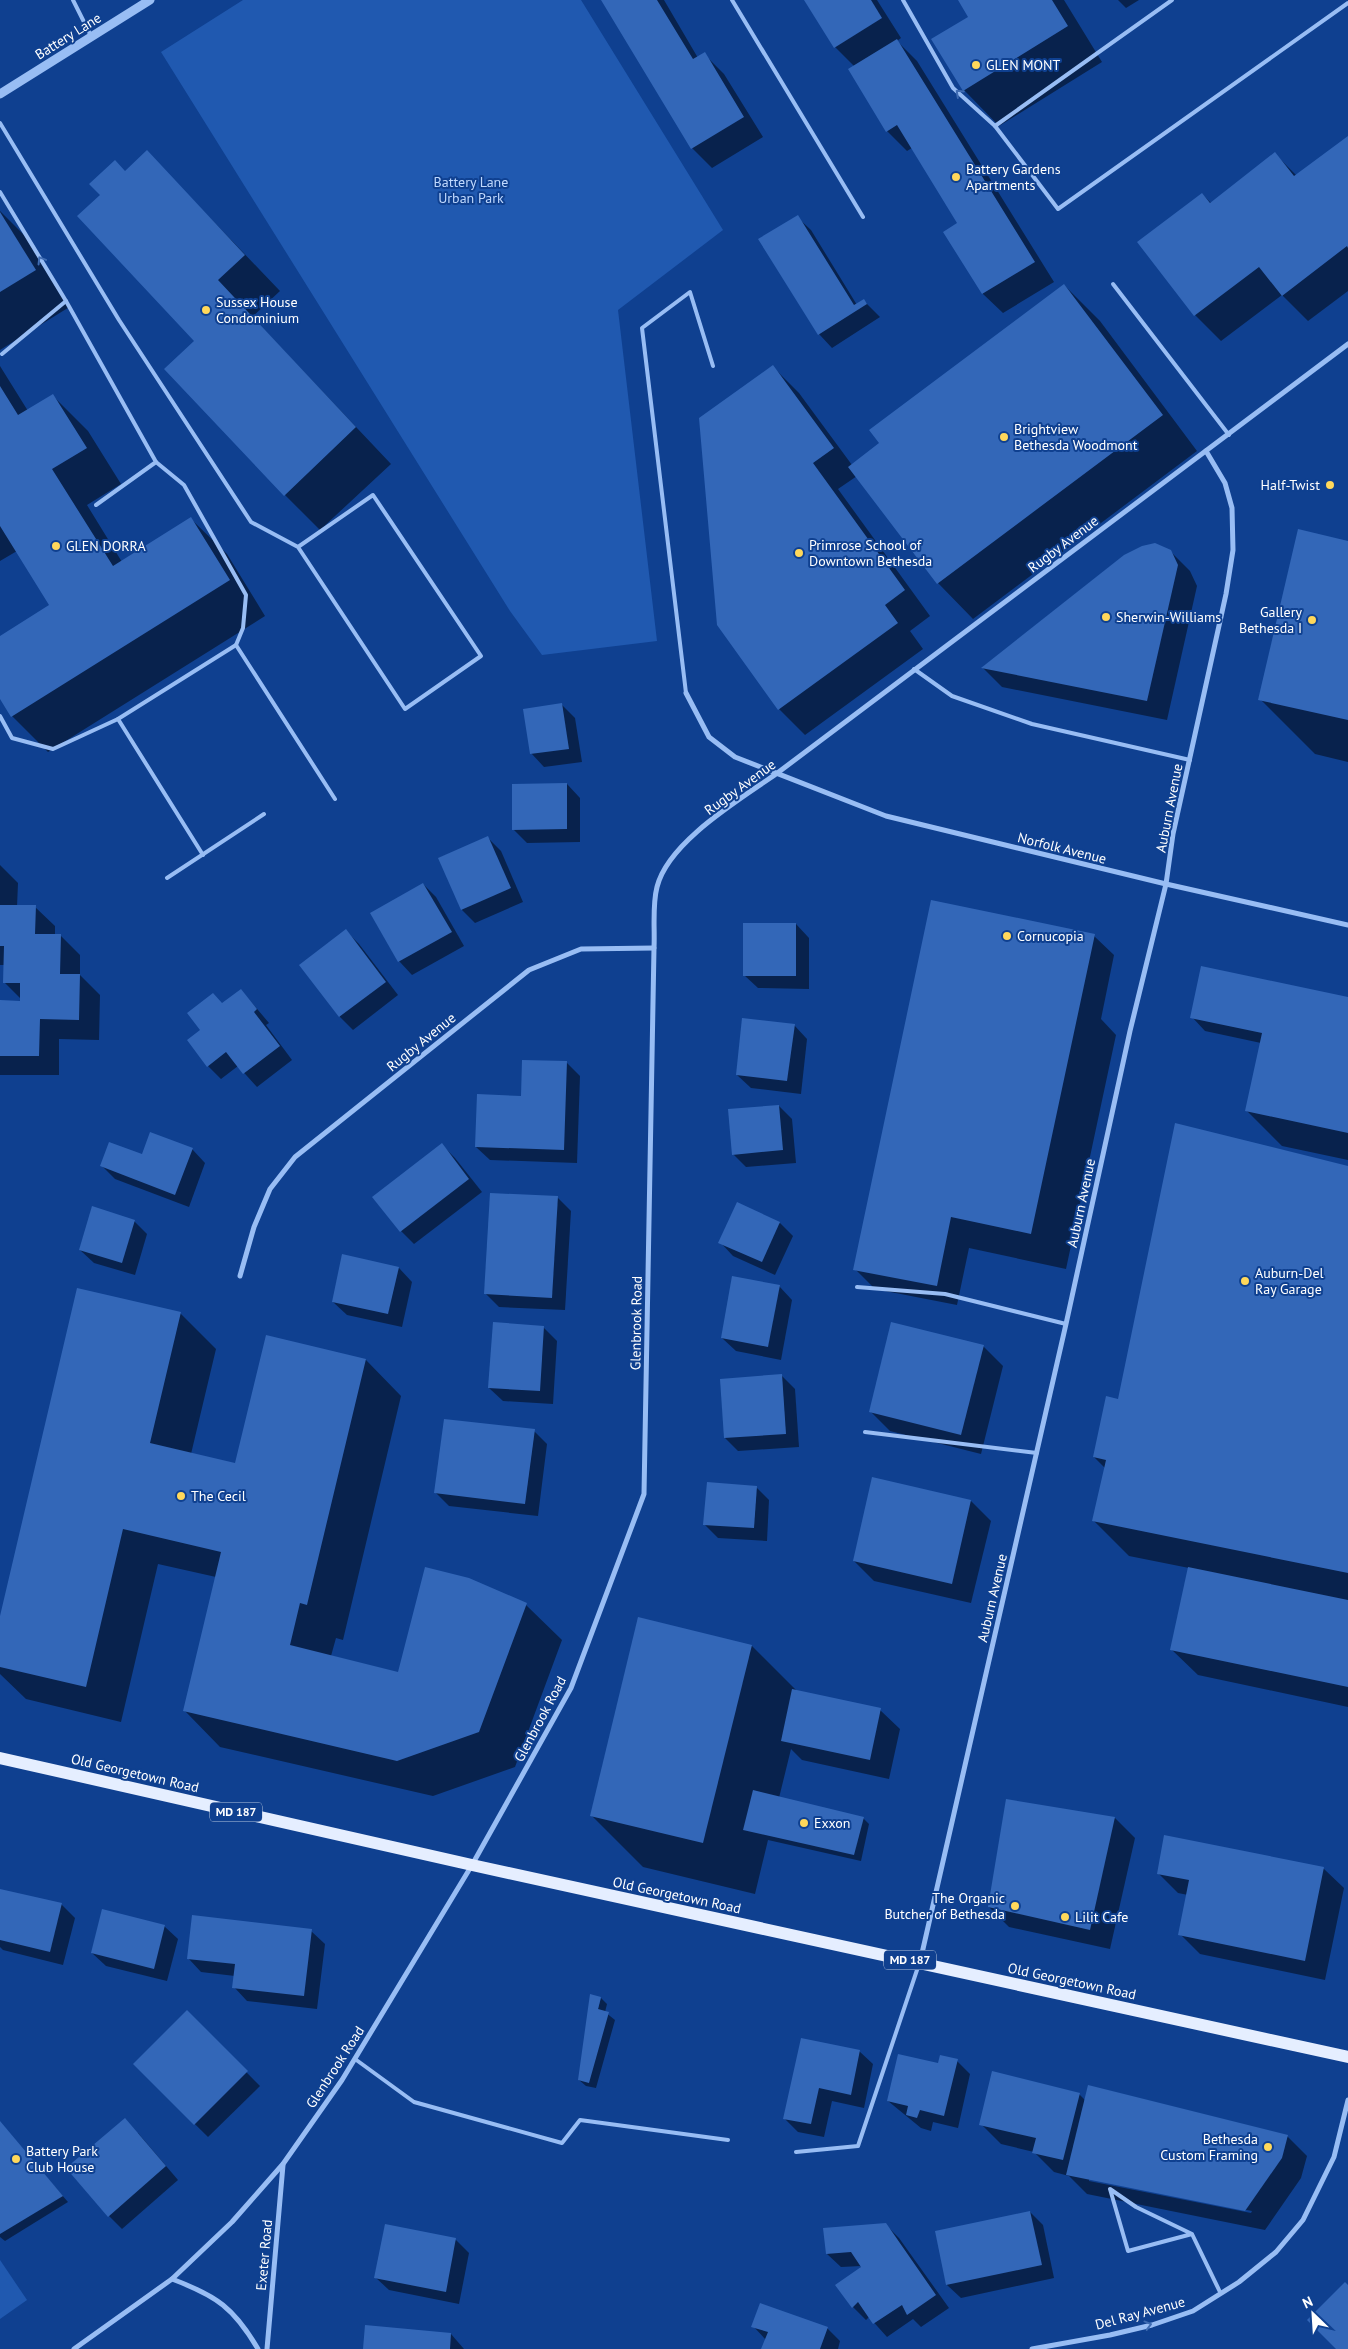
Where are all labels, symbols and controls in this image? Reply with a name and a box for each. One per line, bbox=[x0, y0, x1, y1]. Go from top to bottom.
street label: Battery Lane bbox=[32, 9, 104, 63]
place label: GLEN MONT bbox=[986, 56, 1061, 74]
marker: GLEN MONT bbox=[970, 59, 982, 71]
one-way arrow bbox=[956, 90, 965, 99]
place label: Battery Gardens Apartments bbox=[966, 160, 1061, 194]
marker: Battery Gardens Apartments bbox=[950, 171, 962, 183]
park label: Battery Lane Urban Park bbox=[434, 173, 508, 207]
one-way arrow bbox=[38, 256, 48, 265]
place label: Sussex House Condominium bbox=[216, 293, 299, 327]
marker: Sussex House Condominium bbox=[200, 304, 212, 316]
place label: Brightview Bethesda Woodmont bbox=[1014, 420, 1138, 454]
marker: Brightview Bethesda Woodmont bbox=[998, 431, 1010, 443]
place label: Half-Twist bbox=[1261, 476, 1320, 494]
marker: Half-Twist bbox=[1324, 479, 1336, 491]
street label: Rugby Avenue bbox=[1024, 512, 1102, 576]
place label: Primrose School of Downtown Bethesda bbox=[809, 536, 932, 570]
place label: GLEN DORRA bbox=[66, 537, 146, 555]
marker: GLEN DORRA bbox=[50, 540, 62, 552]
marker: Primrose School of Downtown Bethesda bbox=[793, 547, 805, 559]
place label: Gallery Bethesda I bbox=[1239, 603, 1302, 637]
place label: Sherwin-Williams bbox=[1116, 608, 1221, 626]
marker: Sherwin-Williams bbox=[1100, 611, 1112, 623]
marker: Gallery Bethesda I bbox=[1306, 614, 1318, 626]
street label: Rugby Avenue bbox=[701, 755, 779, 819]
street label: Auburn Avenue bbox=[1152, 762, 1186, 854]
street label: Norfolk Avenue bbox=[1016, 828, 1108, 868]
place label: Cornucopia bbox=[1017, 927, 1084, 945]
marker: Cornucopia bbox=[1001, 930, 1013, 942]
street label: Rugby Avenue bbox=[383, 1009, 459, 1075]
street label: Auburn Avenue bbox=[1063, 1157, 1099, 1249]
place label: Auburn-Del Ray Garage bbox=[1255, 1264, 1324, 1298]
marker: Auburn-Del Ray Garage bbox=[1239, 1275, 1251, 1287]
street label: Glenbrook Road bbox=[626, 1276, 646, 1370]
place label: The Cecil bbox=[191, 1487, 246, 1505]
marker: The Cecil bbox=[175, 1490, 187, 1502]
street label: Auburn Avenue bbox=[973, 1552, 1011, 1644]
street label: Glenbrook Road bbox=[510, 1673, 570, 1765]
street label: Old Georgetown Road bbox=[69, 1750, 201, 1796]
road number: MD 187 bbox=[210, 1802, 262, 1821]
place label: Exxon bbox=[814, 1814, 851, 1832]
marker: Exxon bbox=[798, 1817, 810, 1829]
street label: Old Georgetown Road bbox=[611, 1873, 743, 1917]
place label: The Organic Butcher of Bethesda bbox=[884, 1889, 1005, 1923]
marker: The Organic Butcher of Bethesda bbox=[1009, 1900, 1021, 1912]
place label: Lilit Cafe bbox=[1075, 1908, 1128, 1926]
marker: Lilit Cafe bbox=[1059, 1911, 1071, 1923]
road number: MD 187 bbox=[884, 1950, 936, 1970]
street label: Old Georgetown Road bbox=[1006, 1959, 1138, 2003]
street label: Glenbrook Road bbox=[302, 2023, 368, 2111]
place label: Bethesda Custom Framing bbox=[1160, 2130, 1258, 2164]
marker: Bethesda Custom Framing bbox=[1262, 2141, 1274, 2153]
place label: Battery Park Club House bbox=[26, 2142, 98, 2176]
marker: Battery Park Club House bbox=[10, 2153, 22, 2165]
street label: Exeter Road bbox=[252, 2219, 276, 2291]
north arrow bbox=[1288, 2289, 1338, 2339]
street label: Del Ray Avenue bbox=[1093, 2292, 1187, 2334]
text: N bbox=[1300, 2292, 1315, 2312]
one-way arrow bbox=[1144, 2321, 1152, 2331]

